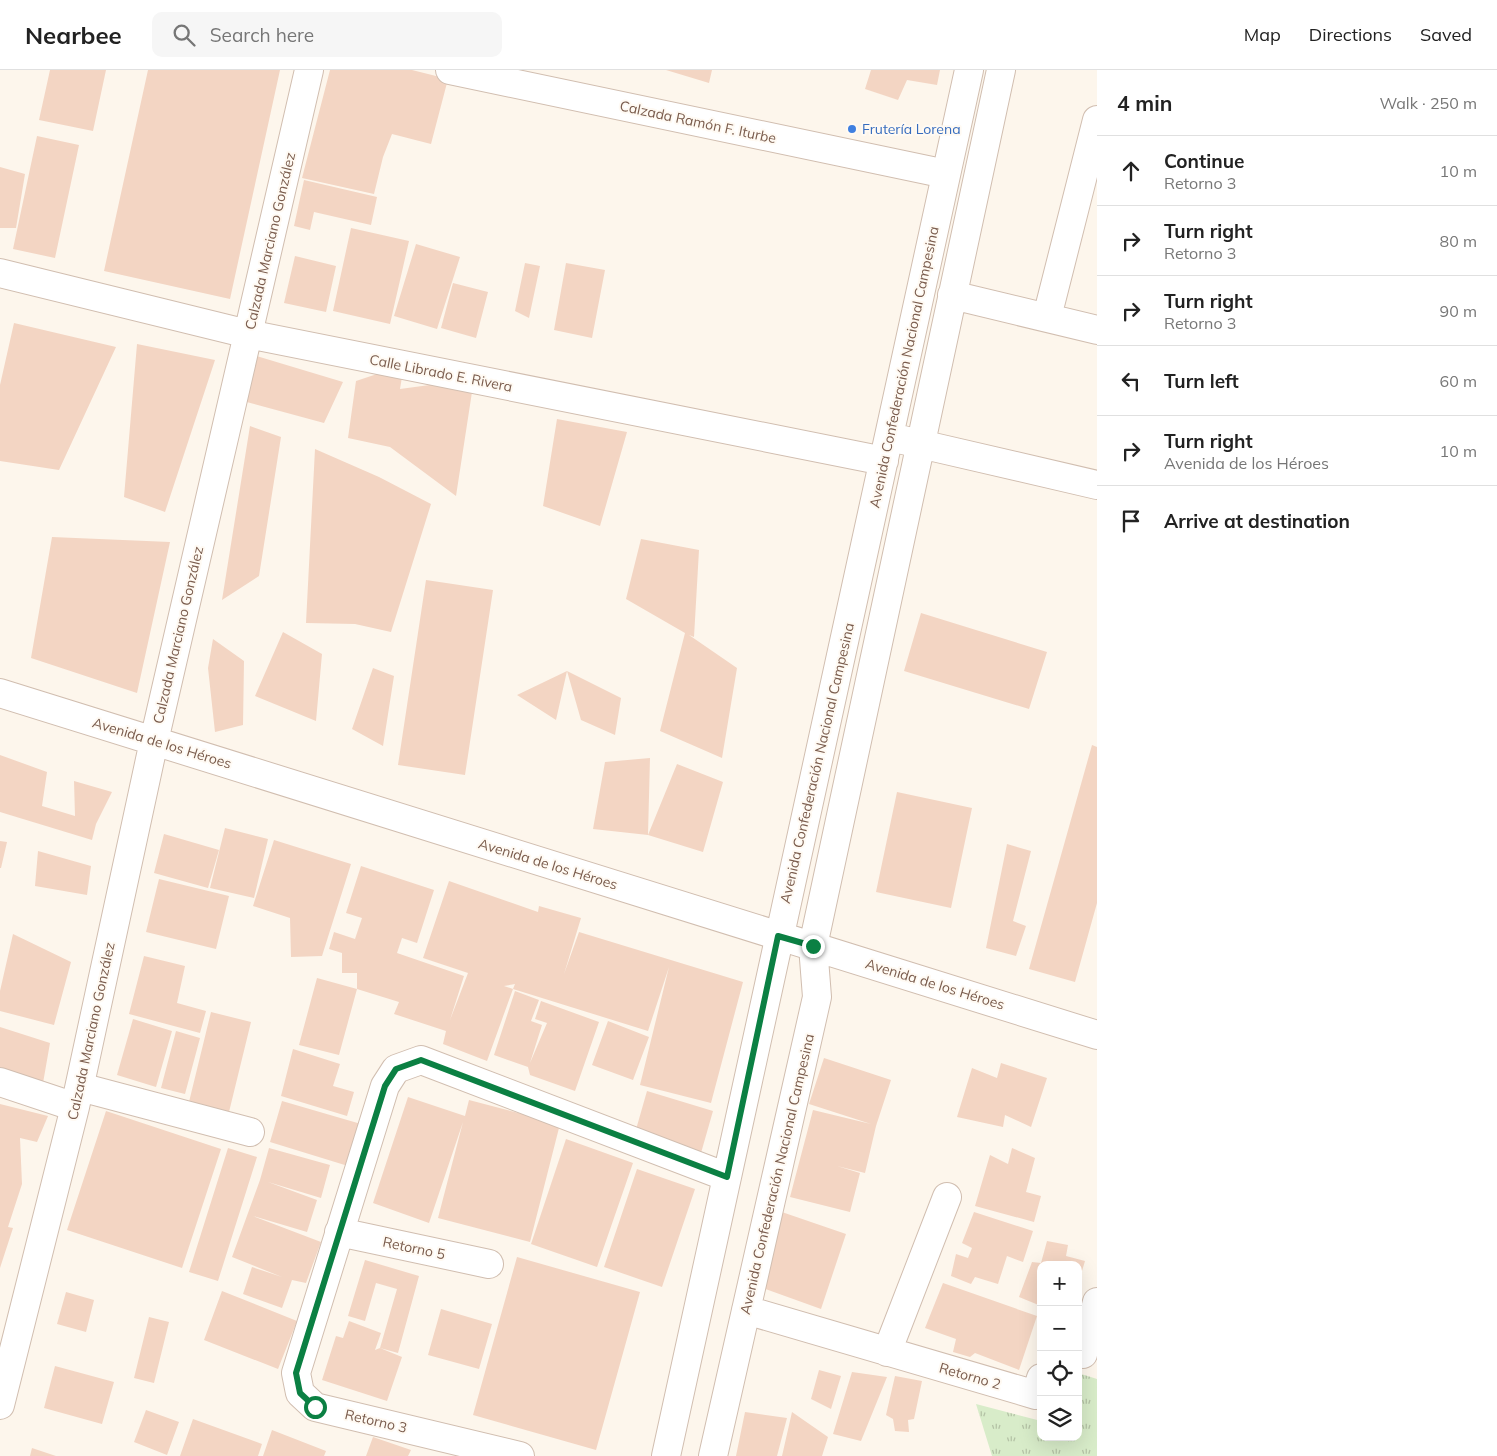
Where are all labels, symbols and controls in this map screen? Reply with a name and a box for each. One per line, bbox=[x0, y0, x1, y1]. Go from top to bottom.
search box bbox=[152, 12, 502, 57]
text: Nearbee bbox=[25, 20, 122, 50]
icon: search bbox=[170, 21, 198, 49]
text: Search here bbox=[210, 23, 314, 47]
text: Map bbox=[1244, 23, 1281, 46]
text: Directions bbox=[1309, 23, 1392, 46]
text: Saved bbox=[1420, 23, 1472, 46]
text: 4 min bbox=[1117, 90, 1172, 116]
text: Walk · 250 m bbox=[1379, 93, 1477, 113]
street label: Calzada Ramón F. Iturbe bbox=[618, 97, 778, 147]
place label: Frutería Lorena bbox=[862, 120, 961, 138]
marker: Frutería Lorena bbox=[846, 123, 858, 135]
text: Continue bbox=[1164, 149, 1244, 173]
street label: Calzada Marciano González bbox=[241, 151, 299, 331]
icon: ahead bbox=[1117, 157, 1145, 185]
text: 10 m bbox=[1440, 161, 1477, 181]
text: Retorno 3 bbox=[1164, 173, 1236, 193]
text: Turn right bbox=[1164, 219, 1253, 243]
street label: Avenida Confederación Nacional Campesina bbox=[865, 225, 943, 509]
icon: right bbox=[1117, 227, 1145, 255]
text: 80 m bbox=[1440, 231, 1477, 251]
text: Retorno 3 bbox=[1164, 243, 1236, 263]
text: Turn right bbox=[1164, 289, 1253, 313]
icon: right bbox=[1117, 297, 1145, 325]
text: 90 m bbox=[1440, 301, 1477, 321]
text: Retorno 3 bbox=[1164, 313, 1236, 333]
street label: Calle Librado E. Rivera bbox=[368, 350, 514, 396]
icon: left bbox=[1117, 367, 1145, 395]
text: Turn left bbox=[1164, 369, 1239, 393]
text: 60 m bbox=[1440, 371, 1477, 391]
text: Turn right bbox=[1164, 429, 1253, 453]
icon: right bbox=[1117, 437, 1145, 465]
text: 10 m bbox=[1440, 441, 1477, 461]
text: Avenida de los Héroes bbox=[1164, 453, 1329, 473]
icon: arrive bbox=[1117, 507, 1145, 535]
text: Arrive at destination bbox=[1164, 509, 1350, 533]
street label: Calzada Marciano González bbox=[149, 545, 207, 725]
street label: Avenida Confederación Nacional Campesina bbox=[776, 621, 858, 905]
street label: Avenida de los Héroes bbox=[90, 713, 234, 773]
street label: Avenida de los Héroes bbox=[476, 834, 620, 894]
route end bbox=[802, 935, 825, 958]
street label: Calzada Marciano González bbox=[63, 940, 119, 1122]
street label: Avenida de los Héroes bbox=[863, 954, 1007, 1014]
street label: Avenida Confederación Nacional Campesina bbox=[736, 1032, 818, 1316]
street label: Retorno 5 bbox=[381, 1233, 447, 1263]
map controls bbox=[1037, 1261, 1082, 1441]
button: + bbox=[1037, 1261, 1082, 1306]
button: − bbox=[1037, 1306, 1082, 1351]
button: locate bbox=[1037, 1351, 1082, 1396]
street label: Retorno 2 bbox=[937, 1359, 1003, 1393]
route start bbox=[304, 1396, 327, 1419]
button: layers bbox=[1037, 1396, 1082, 1441]
street label: Retorno 3 bbox=[343, 1405, 409, 1437]

